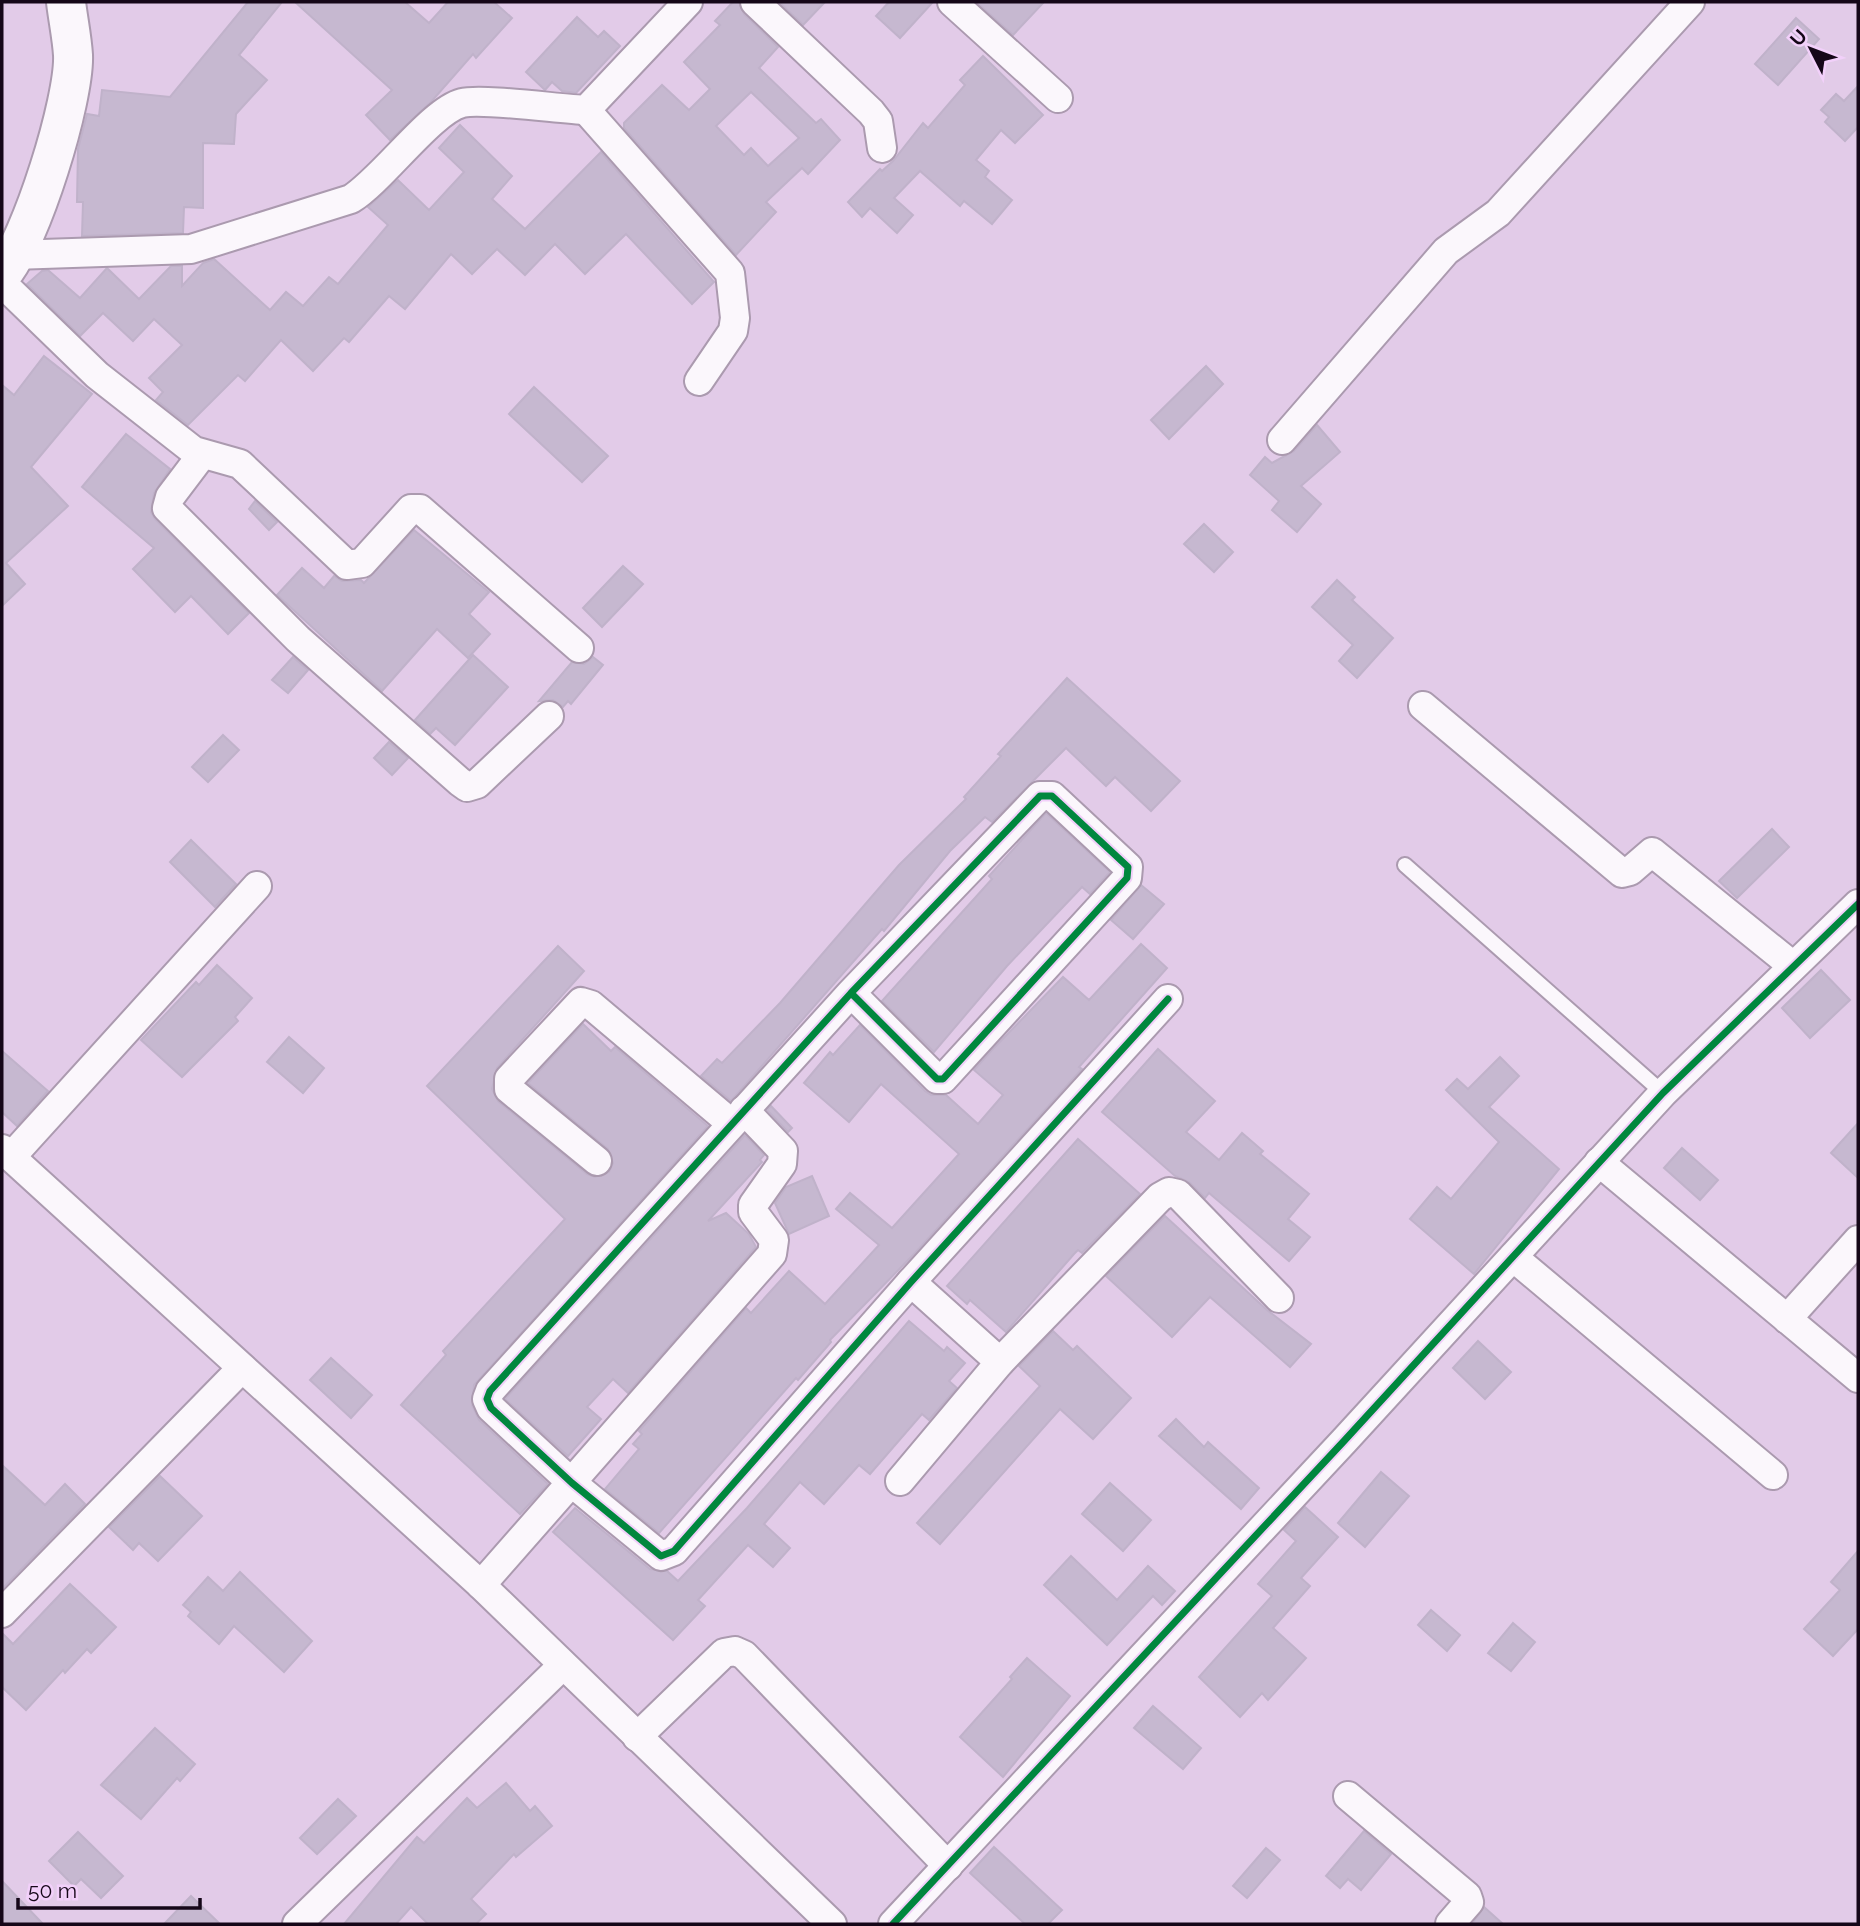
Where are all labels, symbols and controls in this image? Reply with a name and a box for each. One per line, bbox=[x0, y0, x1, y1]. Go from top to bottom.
north arrow bbox=[1776, 14, 1846, 84]
text: U bbox=[1785, 25, 1811, 50]
scale bar bbox=[18, 1867, 200, 1911]
text: 50 m bbox=[28, 1878, 77, 1903]

